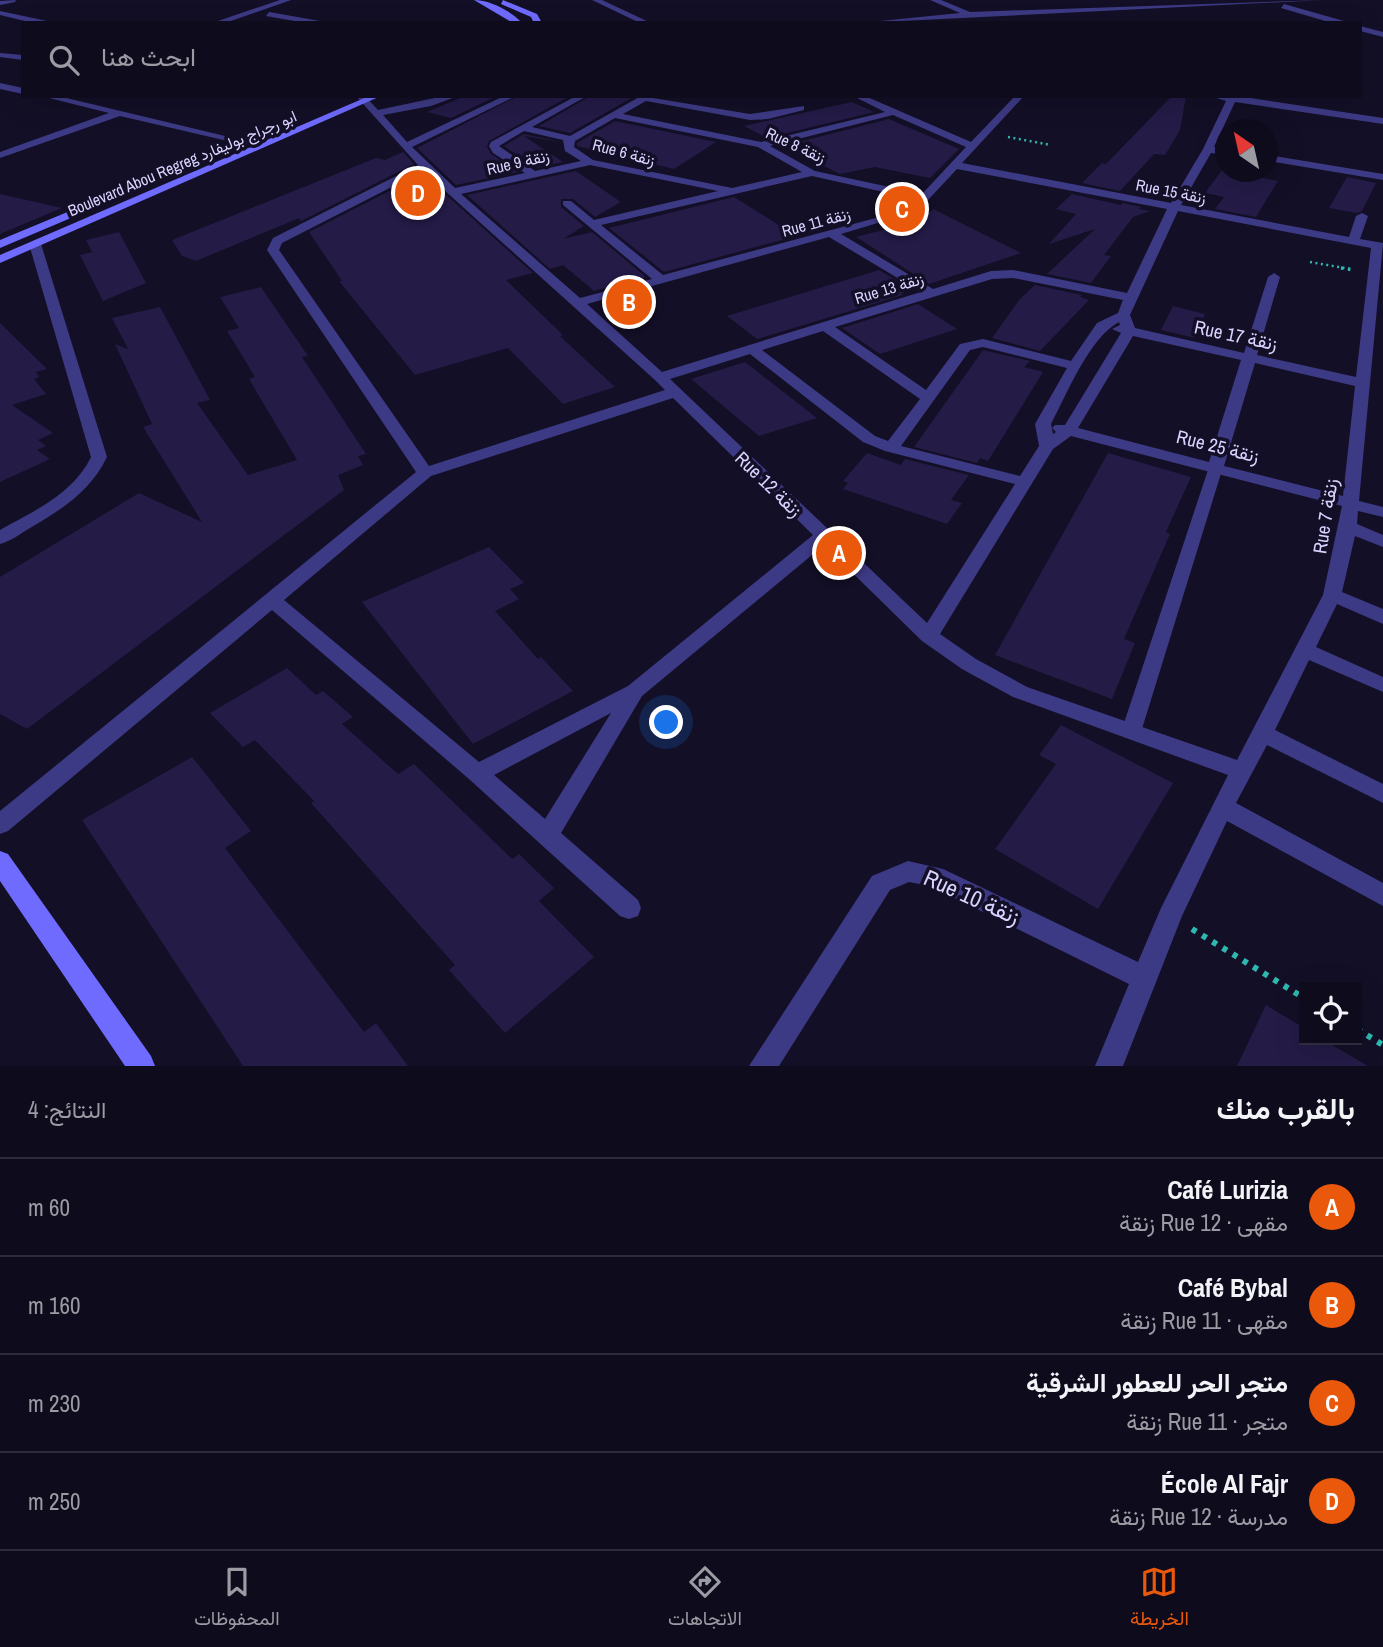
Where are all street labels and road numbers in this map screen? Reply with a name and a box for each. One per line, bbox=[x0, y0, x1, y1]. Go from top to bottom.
street label: Boulevard Abou Regreg ابو رجراج بوليفارد bbox=[64, 105, 300, 222]
street label: Rue 8 زنقة bbox=[762, 122, 830, 168]
street label: Rue 6 زنقة bbox=[590, 133, 658, 171]
street label: Rue 9 زنقة bbox=[484, 144, 552, 180]
street label: Rue 15 زنقة bbox=[1134, 173, 1208, 209]
street label: Rue 11 زنقة bbox=[779, 202, 853, 242]
street label: Rue 13 زنقة bbox=[852, 267, 926, 309]
street label: Rue 17 زنقة bbox=[1192, 313, 1280, 357]
street label: Rue 25 زنقة bbox=[1174, 423, 1262, 469]
street label: Rue 12 زنقة bbox=[730, 445, 808, 523]
street label: Rue 7 زنقة bbox=[1306, 477, 1344, 555]
street label: Rue 10 زنقة bbox=[919, 862, 1025, 932]

